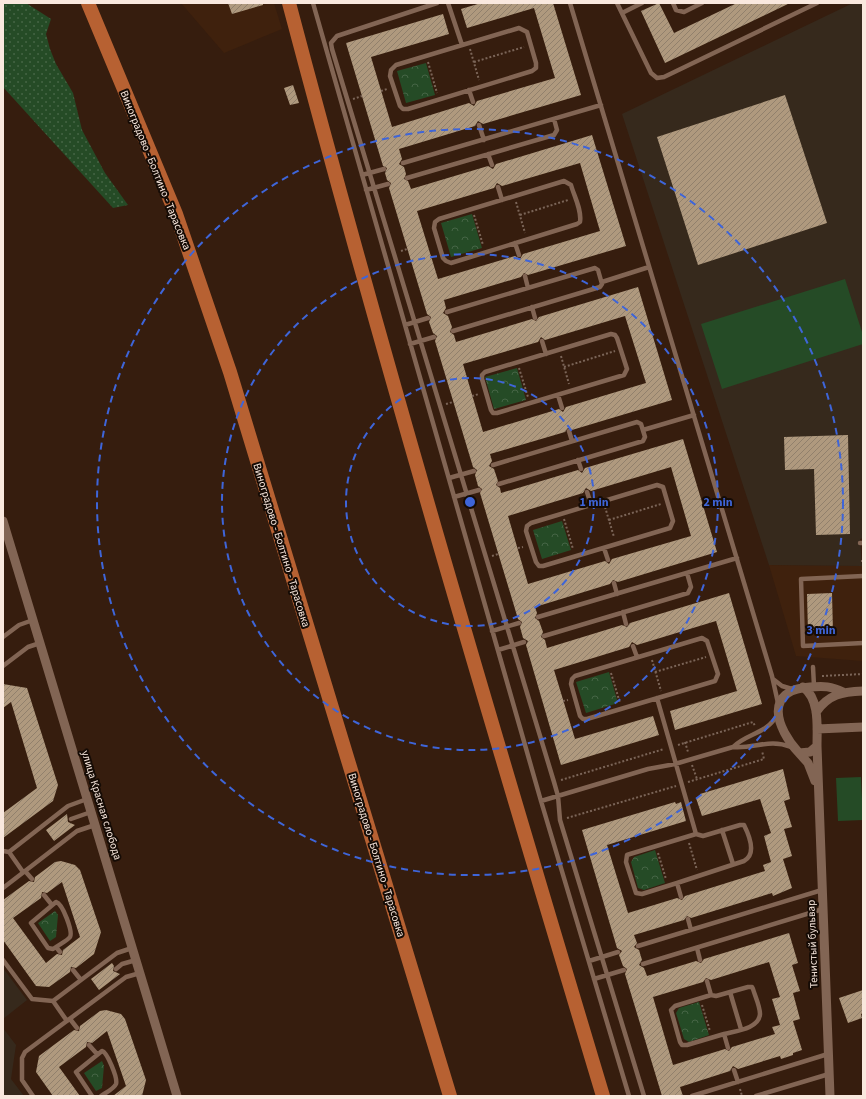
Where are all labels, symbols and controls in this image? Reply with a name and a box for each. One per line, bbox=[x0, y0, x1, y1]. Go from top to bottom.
street label: Виноградово - Болтино - Тарасовка bbox=[117, 88, 194, 252]
street label: Виноградово - Болтино - Тарасовка bbox=[249, 461, 314, 629]
text: 1 min bbox=[579, 494, 609, 511]
text: 2 min bbox=[703, 494, 733, 511]
centre of rings bbox=[463, 495, 477, 509]
text: 3 min bbox=[806, 622, 836, 639]
street label: улица Красная слобода bbox=[78, 749, 125, 862]
street label: Виноградово - Болтино - Тарасовка bbox=[344, 771, 409, 939]
street label: Тенистый бульвар bbox=[803, 900, 822, 988]

